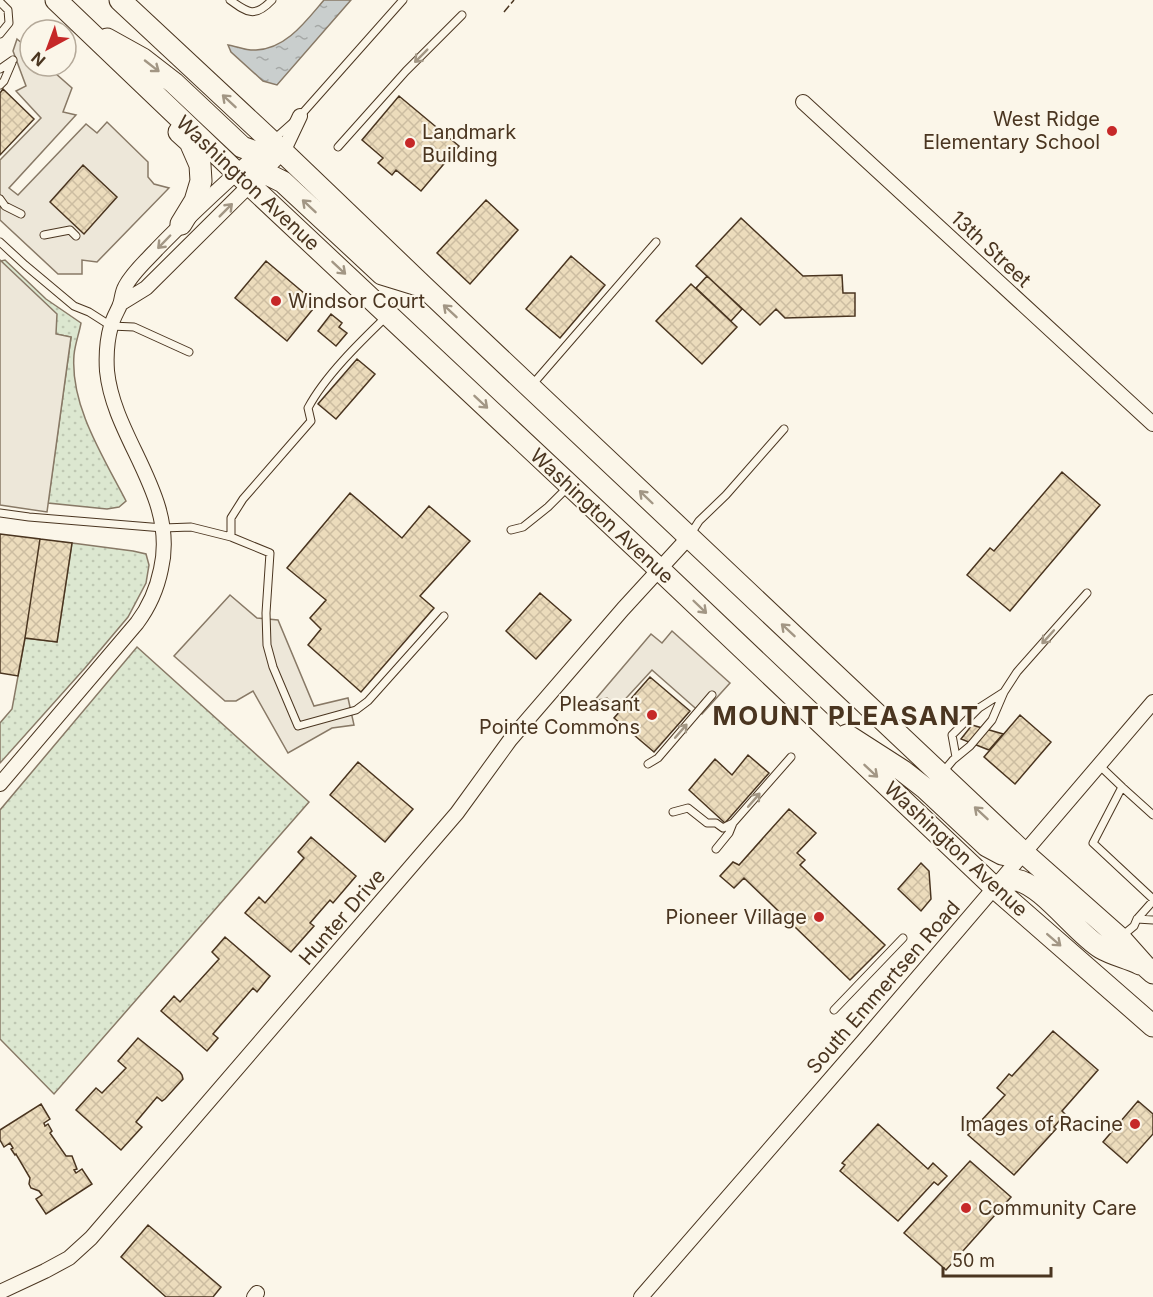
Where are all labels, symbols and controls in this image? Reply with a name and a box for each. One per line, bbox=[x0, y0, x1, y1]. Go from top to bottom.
north arrow bbox=[18, 18, 78, 78]
text: N bbox=[27, 48, 49, 71]
one-way arrow bbox=[414, 48, 428, 63]
one-way arrow bbox=[144, 59, 160, 72]
one-way arrow bbox=[221, 94, 236, 109]
place label: West Ridge Elementary School bbox=[923, 107, 1100, 154]
street label: Washington Avenue bbox=[171, 110, 325, 256]
place label: Landmark Building bbox=[422, 120, 516, 167]
marker: West Ridge Elementary School bbox=[1105, 124, 1119, 138]
marker: Landmark Building bbox=[403, 136, 417, 150]
one-way arrow bbox=[302, 199, 317, 213]
one-way arrow bbox=[218, 202, 233, 217]
street label: 13th Street bbox=[946, 206, 1036, 292]
one-way arrow bbox=[156, 235, 171, 250]
one-way arrow bbox=[331, 261, 346, 275]
place label: Windsor Court bbox=[288, 289, 426, 313]
marker: Windsor Court bbox=[269, 294, 283, 308]
one-way arrow bbox=[443, 305, 458, 319]
one-way arrow bbox=[473, 395, 488, 409]
street label: Washington Avenue bbox=[525, 443, 679, 589]
one-way arrow bbox=[639, 490, 654, 504]
one-way arrow bbox=[692, 600, 707, 615]
one-way arrow bbox=[780, 623, 795, 638]
one-way arrow bbox=[1041, 629, 1055, 644]
place label: Pleasant Pointe Commons bbox=[479, 692, 640, 739]
district label: MOUNT PLEASANT bbox=[712, 700, 980, 731]
marker: Pleasant Pointe Commons bbox=[645, 708, 659, 722]
one-way arrow bbox=[674, 724, 688, 739]
one-way arrow bbox=[864, 763, 879, 778]
street label: Washington Avenue bbox=[879, 776, 1033, 922]
one-way arrow bbox=[747, 793, 761, 808]
one-way arrow bbox=[974, 806, 989, 820]
street label: Hunter Drive bbox=[294, 864, 390, 970]
street label: South Emmertsen Road bbox=[801, 896, 965, 1078]
place label: Pioneer Village bbox=[666, 905, 807, 929]
marker: Pioneer Village bbox=[812, 910, 826, 924]
one-way arrow bbox=[1046, 933, 1061, 947]
place label: Images of Racine bbox=[960, 1112, 1123, 1136]
marker: Images of Racine bbox=[1128, 1117, 1142, 1131]
place label: Community Care bbox=[978, 1196, 1137, 1220]
marker: Community Care bbox=[959, 1201, 973, 1215]
scale bar bbox=[943, 1240, 1051, 1278]
text: 50 m bbox=[952, 1250, 995, 1271]

